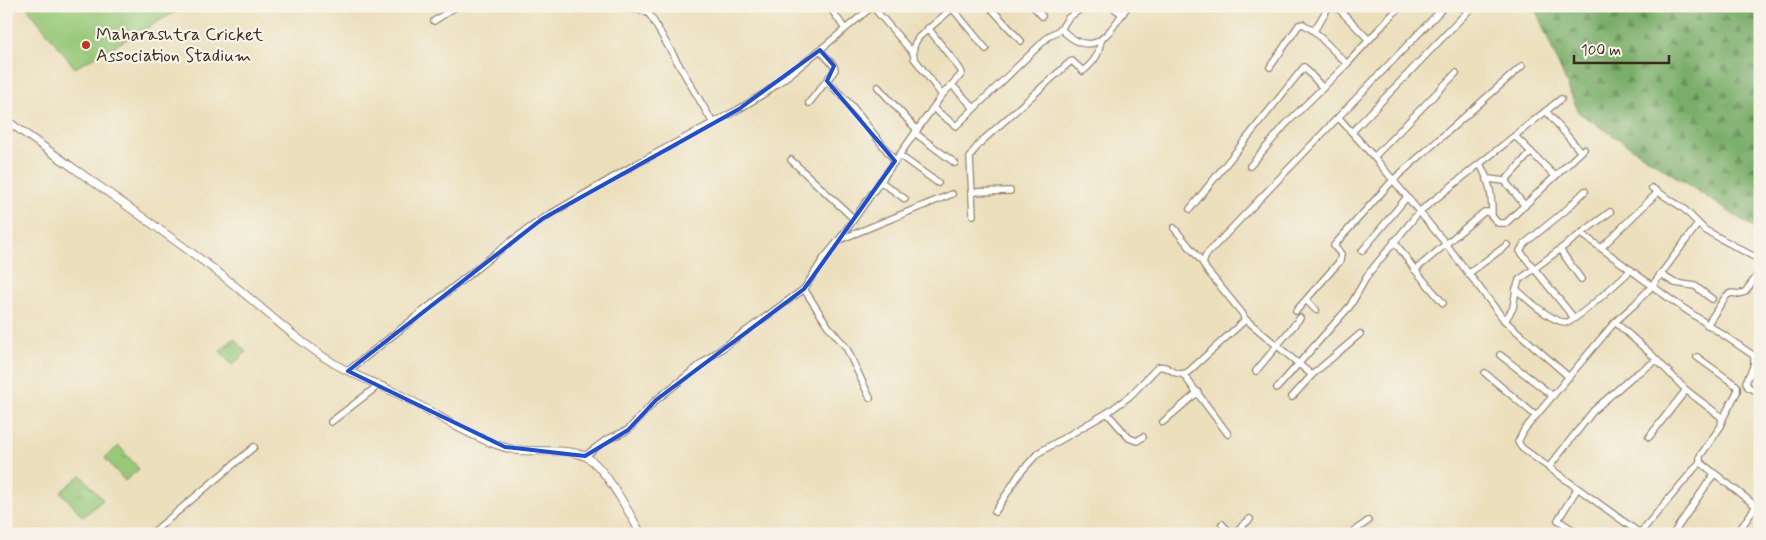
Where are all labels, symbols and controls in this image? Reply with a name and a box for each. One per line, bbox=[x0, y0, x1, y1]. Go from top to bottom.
place label: Maharashtra Cricket Association Stadium bbox=[96, 23, 264, 68]
scale bar bbox=[1574, 32, 1668, 64]
marker: Maharashtra Cricket Association Stadium bbox=[80, 39, 92, 51]
text: 100 m bbox=[1581, 41, 1621, 61]

